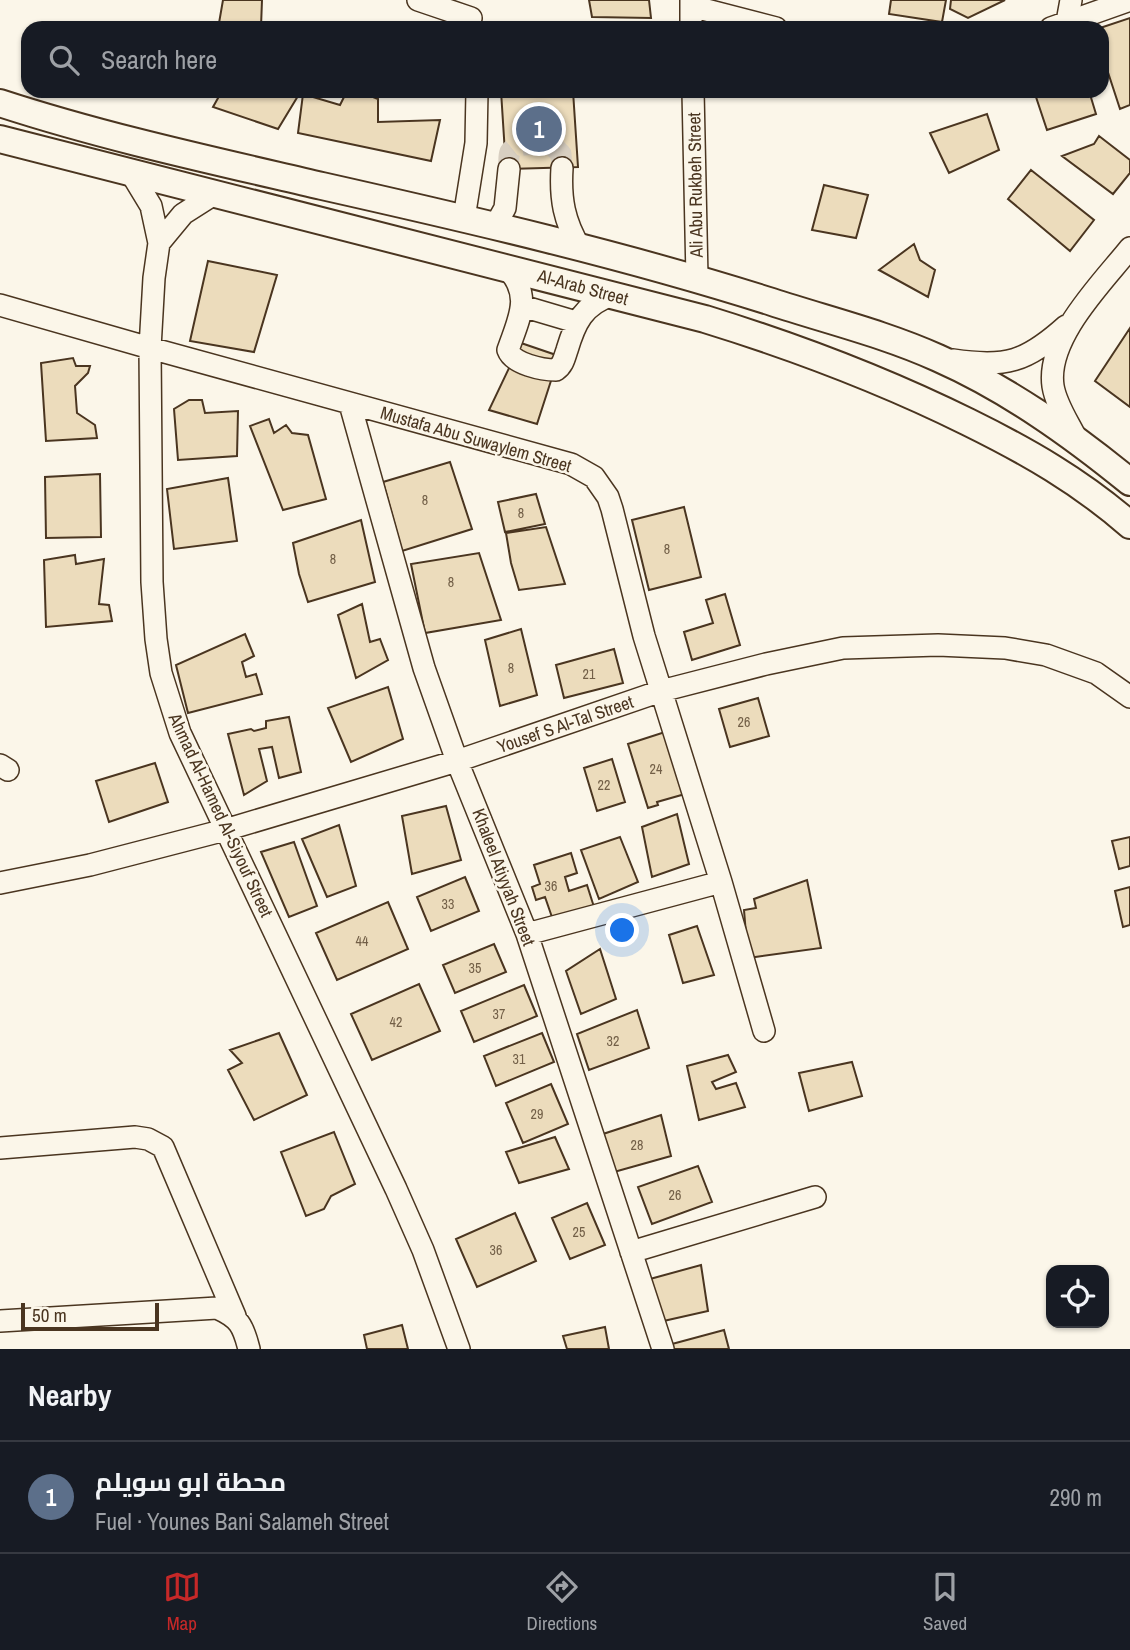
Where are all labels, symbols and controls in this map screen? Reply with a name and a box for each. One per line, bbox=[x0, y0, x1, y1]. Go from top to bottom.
search box bbox=[21, 21, 1109, 98]
icon: search bbox=[45, 41, 83, 79]
text: Search here bbox=[101, 42, 217, 77]
pin: 1 bbox=[516, 103, 562, 155]
street label: Ali Abu Rukbeh Street bbox=[681, 112, 709, 259]
street label: Al-Arab Street bbox=[534, 263, 631, 311]
street label: Mustafa Abu Suwaylem Street bbox=[378, 400, 574, 478]
house number: 8 bbox=[422, 491, 428, 509]
house number: 8 bbox=[518, 504, 524, 522]
house number: 8 bbox=[664, 540, 670, 558]
house number: 8 bbox=[330, 550, 336, 568]
house number: 8 bbox=[448, 573, 454, 591]
house number: 8 bbox=[508, 659, 514, 677]
house number: 21 bbox=[583, 665, 596, 683]
street label: Yousef S Al-Tal Street bbox=[493, 689, 637, 759]
street label: Ahmad Al-Hamed Al-Siyouf Street bbox=[162, 708, 279, 921]
house number: 26 bbox=[738, 713, 750, 731]
house number: 24 bbox=[650, 760, 663, 778]
house number: 22 bbox=[598, 776, 610, 794]
street label: Khaleel Atiyyah Street bbox=[466, 805, 542, 949]
house number: 36 bbox=[545, 877, 557, 895]
house number: 33 bbox=[442, 895, 454, 913]
your location bbox=[605, 913, 639, 947]
house number: 44 bbox=[356, 932, 369, 950]
house number: 35 bbox=[469, 959, 481, 977]
house number: 37 bbox=[493, 1005, 505, 1023]
house number: 42 bbox=[390, 1013, 402, 1031]
house number: 32 bbox=[607, 1032, 619, 1050]
house number: 31 bbox=[513, 1050, 526, 1068]
house number: 29 bbox=[531, 1105, 543, 1123]
house number: 28 bbox=[631, 1136, 643, 1154]
house number: 26 bbox=[669, 1186, 681, 1204]
house number: 25 bbox=[573, 1223, 585, 1241]
house number: 36 bbox=[490, 1241, 502, 1259]
map controls bbox=[1046, 1265, 1109, 1328]
button: locate bbox=[1046, 1265, 1109, 1328]
scale bar bbox=[21, 1300, 159, 1332]
text: 50 m bbox=[32, 1302, 67, 1328]
text: Nearby bbox=[28, 1375, 111, 1415]
text: محطة ابو سويلم bbox=[95, 1464, 286, 1499]
text: 1 bbox=[46, 1482, 56, 1513]
text: 290 m bbox=[1050, 1482, 1102, 1513]
text: Fuel · Younes Bani Salameh Street bbox=[95, 1506, 389, 1537]
tab: Map bbox=[163, 1568, 201, 1636]
tab: Directions bbox=[526, 1568, 597, 1636]
tab: Saved bbox=[923, 1568, 967, 1636]

